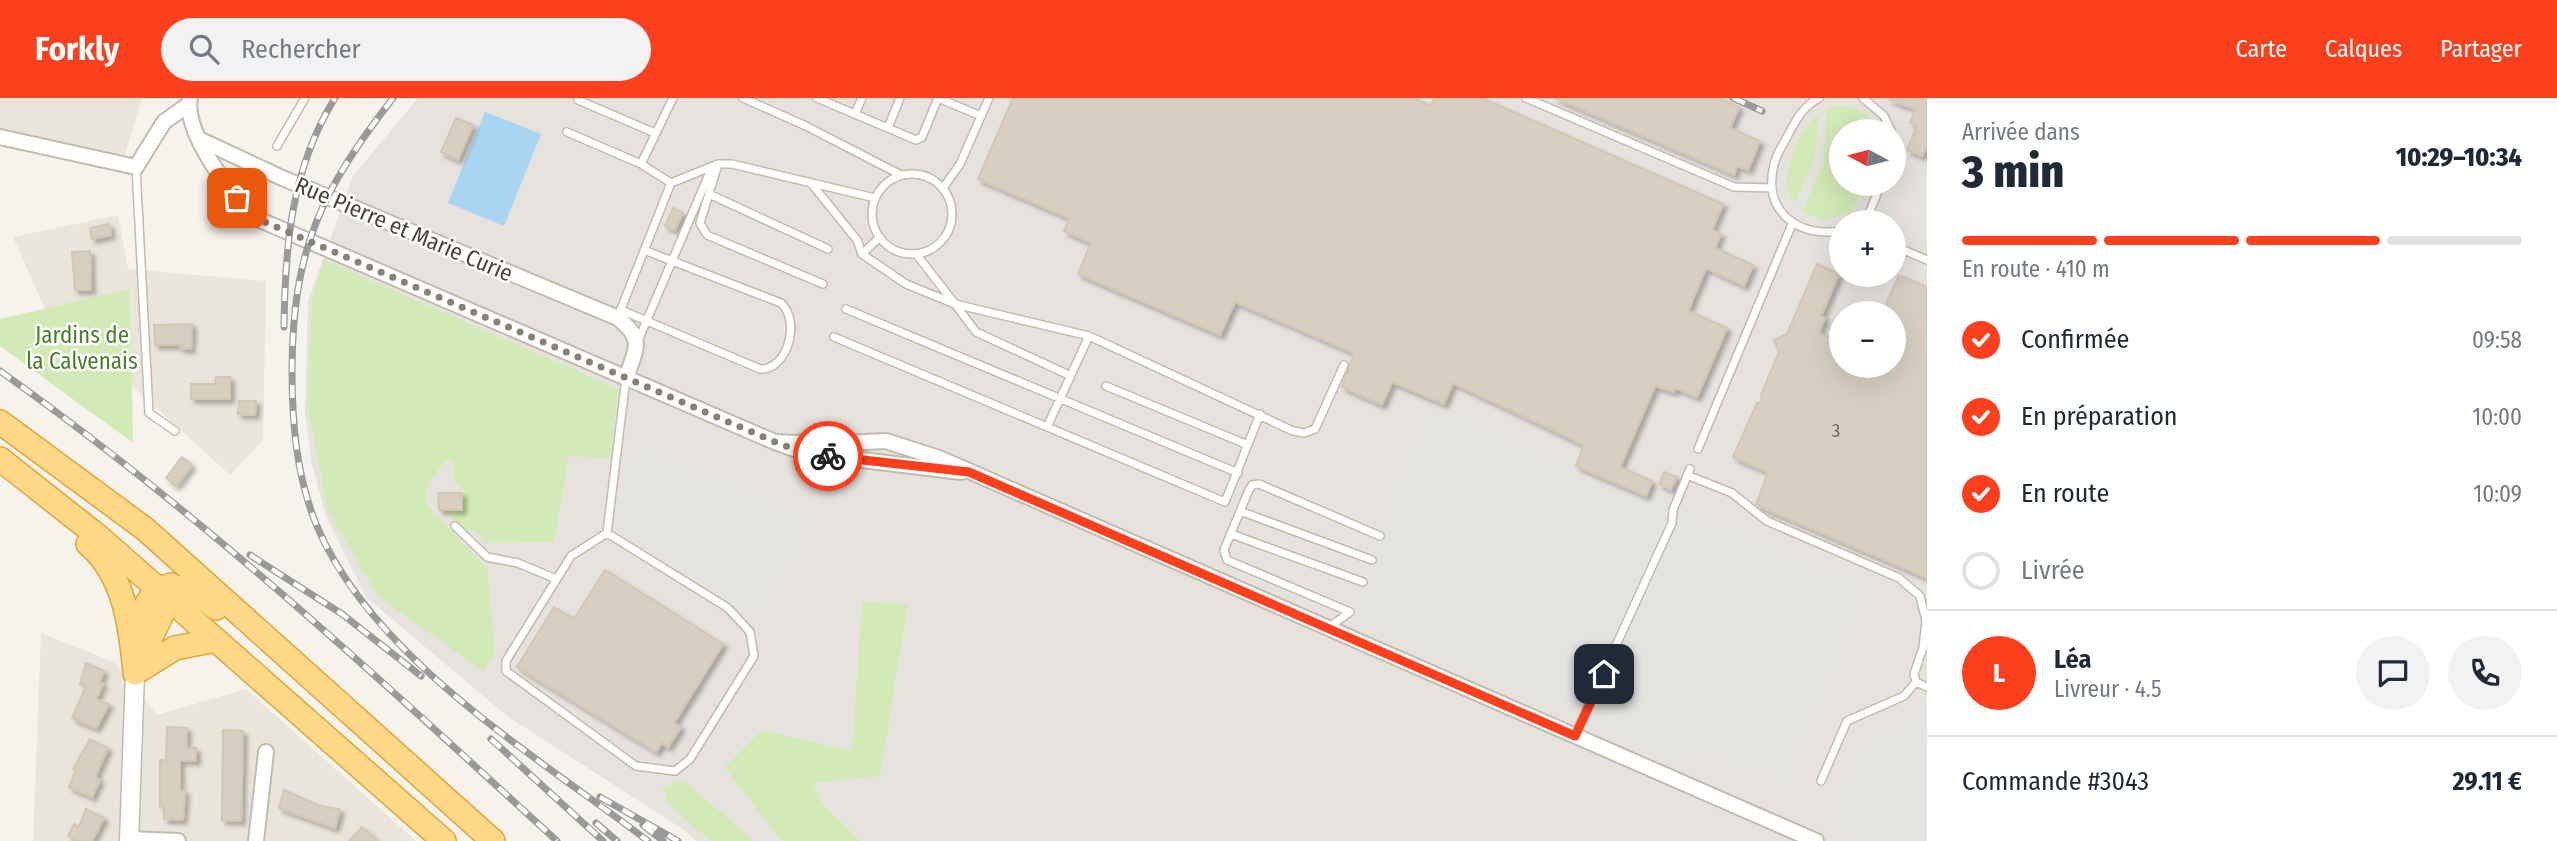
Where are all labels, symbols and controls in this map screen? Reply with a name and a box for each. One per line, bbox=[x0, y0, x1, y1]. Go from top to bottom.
search box bbox=[161, 18, 651, 81]
text: Forkly bbox=[35, 29, 119, 69]
icon: search bbox=[185, 30, 223, 68]
text: Rechercher bbox=[241, 34, 361, 65]
text: Carte bbox=[2236, 35, 2287, 63]
text: Calques bbox=[2325, 35, 2402, 63]
text: Partager bbox=[2440, 35, 2522, 63]
text: Arrivée dans bbox=[1962, 118, 2080, 146]
north arrow bbox=[1829, 119, 1906, 196]
map controls bbox=[1829, 119, 1906, 378]
text: 10:29–10:34 bbox=[2396, 142, 2522, 173]
text: 3 min bbox=[1962, 144, 2064, 199]
pin bbox=[207, 168, 267, 228]
street label: Rue Pierre et Marie Curie bbox=[291, 170, 517, 288]
icon: bag bbox=[218, 179, 256, 217]
button: + bbox=[1829, 210, 1906, 287]
text: En route · 410 m bbox=[1962, 255, 2110, 283]
button: − bbox=[1829, 301, 1906, 378]
park label: Jardins de la Calvenais bbox=[26, 321, 138, 375]
icon: check bbox=[1962, 321, 2000, 359]
text: Confirmée bbox=[2021, 324, 2129, 355]
text: 09:58 bbox=[2472, 326, 2522, 354]
icon: check bbox=[1962, 398, 2000, 436]
text: En préparation bbox=[2021, 401, 2178, 432]
text: 10:00 bbox=[2472, 403, 2522, 431]
house number: 3 bbox=[1832, 419, 1840, 442]
courier bbox=[793, 421, 863, 491]
icon: bike bbox=[809, 437, 847, 475]
icon: check bbox=[1962, 475, 2000, 513]
text: En route bbox=[2021, 478, 2109, 509]
text: 10:09 bbox=[2473, 480, 2522, 508]
text: Livrée bbox=[2021, 555, 2085, 586]
button: chat bbox=[2356, 636, 2430, 710]
button: phone bbox=[2448, 636, 2522, 710]
pin bbox=[1574, 644, 1634, 704]
text: Léa bbox=[2054, 644, 2091, 675]
icon: home bbox=[1585, 655, 1623, 693]
text: L bbox=[1993, 658, 2005, 689]
text: Livreur · 4.5 bbox=[2054, 675, 2162, 703]
text: Commande #3043 bbox=[1962, 766, 2149, 797]
text: 29.11 € bbox=[2452, 766, 2522, 797]

